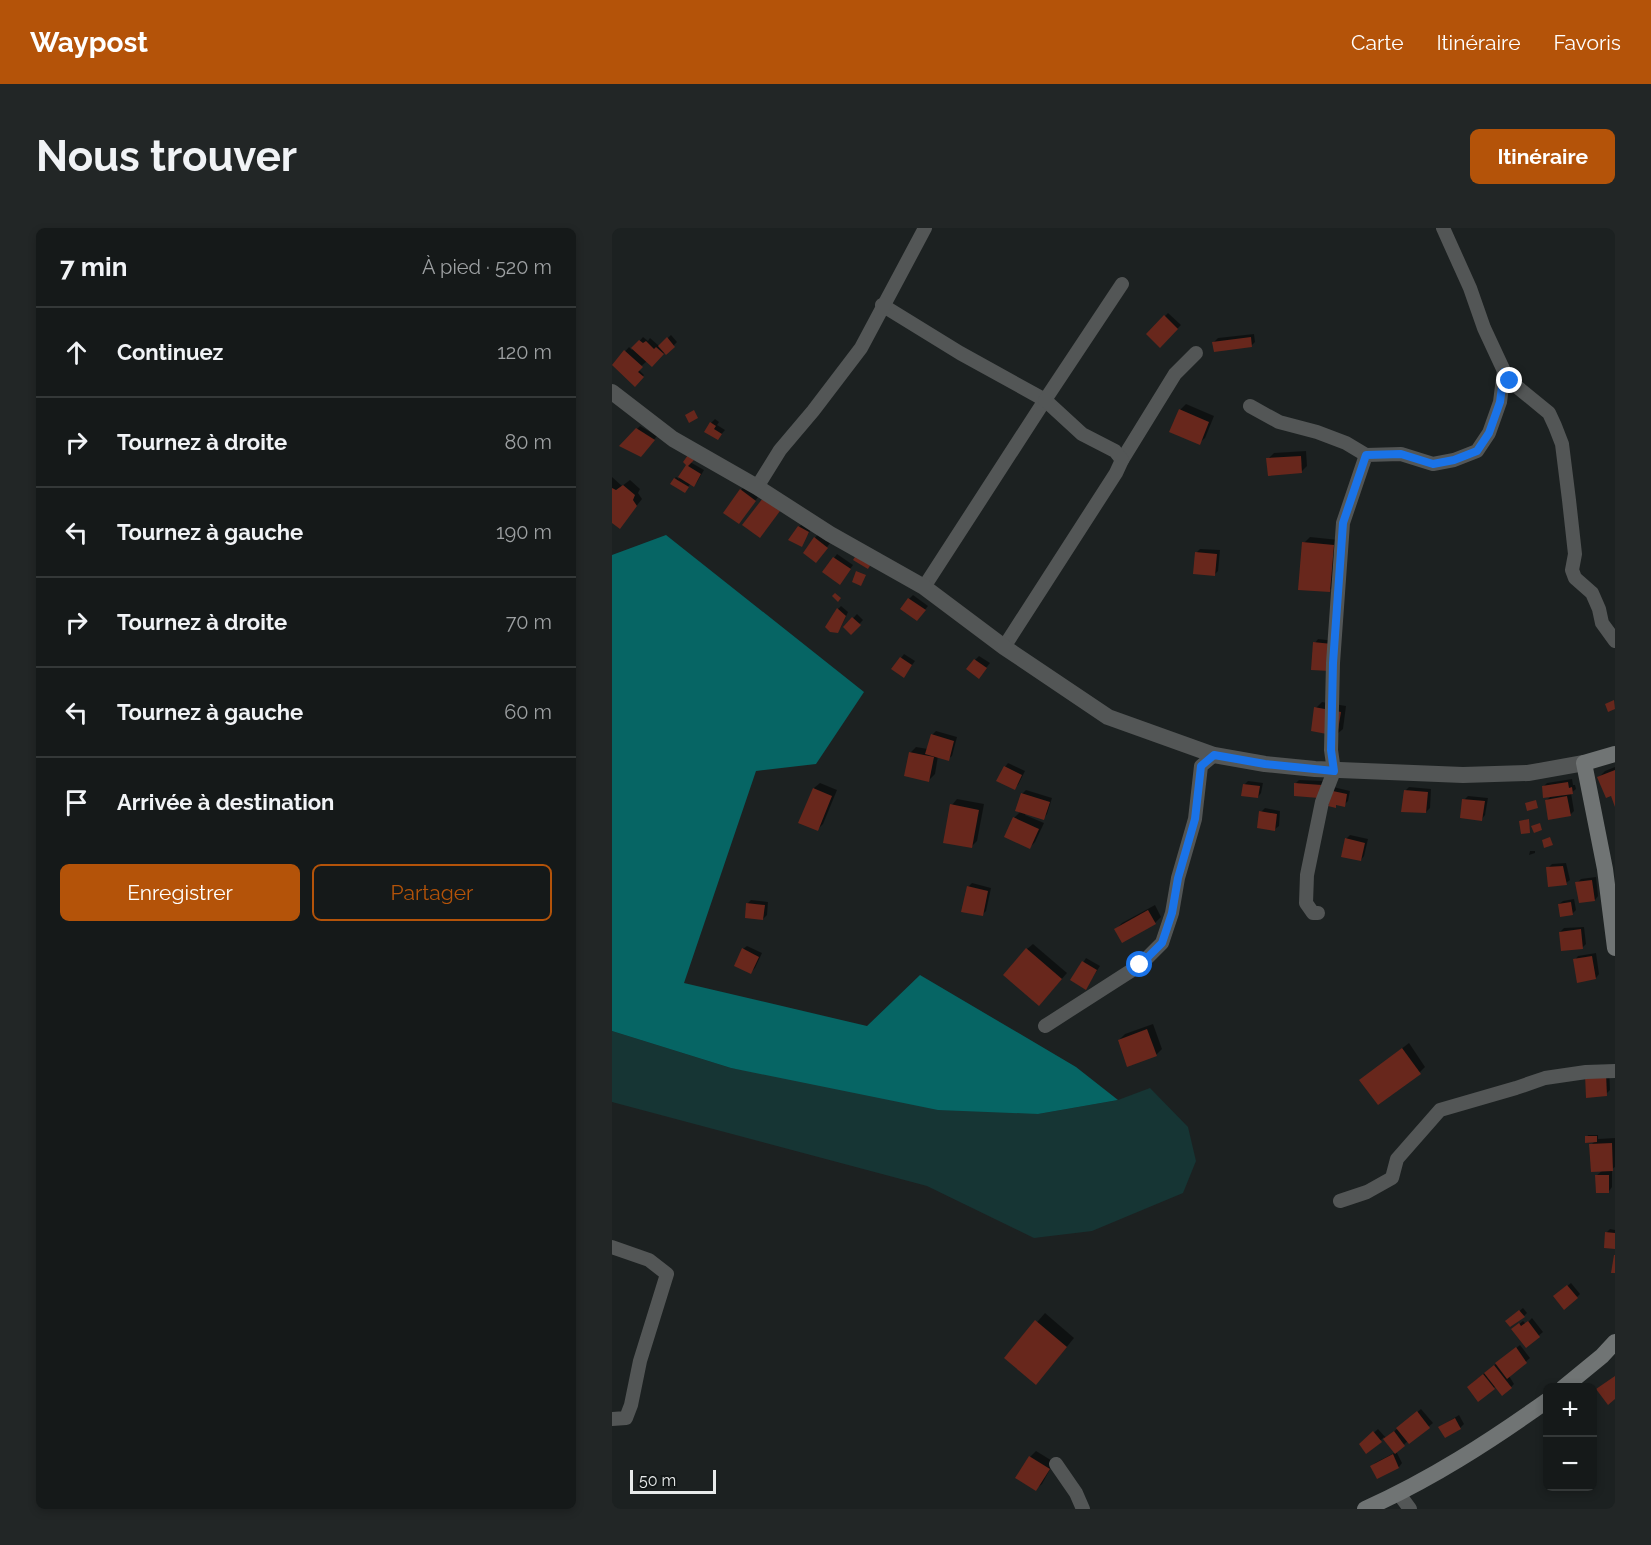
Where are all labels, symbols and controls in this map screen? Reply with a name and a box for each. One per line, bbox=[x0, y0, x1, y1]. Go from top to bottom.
text: Waypost bbox=[30, 26, 148, 59]
text: Carte bbox=[1351, 30, 1403, 55]
text: Itinéraire bbox=[1436, 30, 1520, 55]
text: Favoris bbox=[1553, 30, 1621, 55]
button: Itinéraire bbox=[1470, 129, 1615, 184]
text: Nous trouver bbox=[36, 132, 297, 181]
text: 7 min bbox=[60, 252, 127, 282]
text: À pied · 520 m bbox=[422, 255, 552, 279]
icon: ahead bbox=[60, 336, 93, 369]
text: Continuez bbox=[117, 339, 223, 365]
text: 120 m bbox=[497, 340, 552, 364]
route end bbox=[1496, 367, 1522, 393]
icon: right bbox=[60, 426, 93, 459]
text: Tournez à droite bbox=[117, 429, 287, 455]
text: 80 m bbox=[504, 430, 552, 454]
icon: left bbox=[60, 516, 93, 549]
text: Tournez à gauche bbox=[117, 519, 303, 545]
text: 190 m bbox=[496, 520, 552, 544]
icon: right bbox=[60, 606, 93, 639]
text: Tournez à droite bbox=[117, 609, 287, 635]
text: 70 m bbox=[506, 610, 552, 634]
icon: left bbox=[60, 696, 93, 729]
text: Tournez à gauche bbox=[117, 699, 303, 725]
text: 60 m bbox=[504, 700, 552, 724]
icon: arrive bbox=[60, 786, 93, 819]
text: Arrivée à destination bbox=[117, 789, 334, 815]
button: Enregistrer bbox=[60, 864, 300, 921]
button: Partager bbox=[312, 864, 552, 921]
route start bbox=[1126, 951, 1152, 977]
map controls bbox=[1543, 1383, 1597, 1491]
button: + bbox=[1543, 1383, 1597, 1437]
button: − bbox=[1543, 1437, 1597, 1491]
scale bar bbox=[630, 1467, 716, 1494]
text: 50 m bbox=[639, 1471, 676, 1490]

